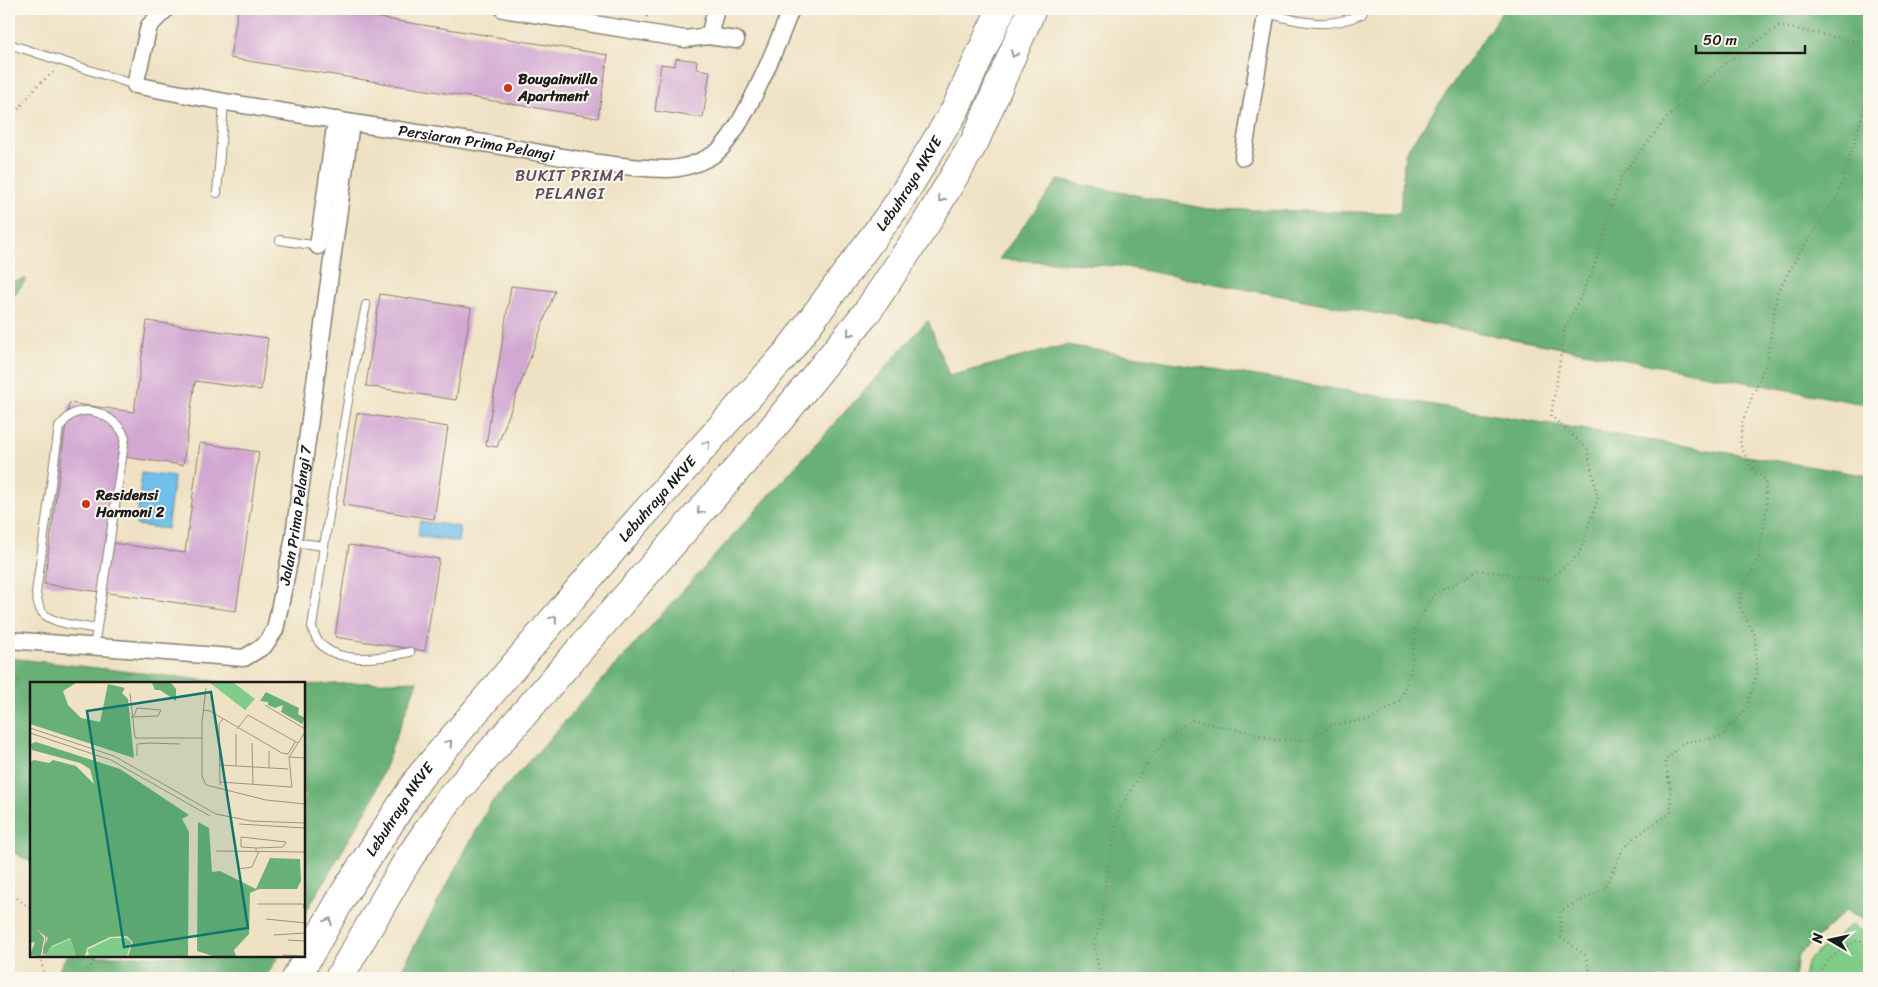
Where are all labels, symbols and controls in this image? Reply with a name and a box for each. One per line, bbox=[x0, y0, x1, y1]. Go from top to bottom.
scale bar bbox=[1696, 22, 1804, 54]
text: 50 m bbox=[1703, 27, 1738, 53]
one-way arrow bbox=[1009, 49, 1020, 58]
place label: Bougainvilla Apartment bbox=[517, 66, 598, 109]
marker: Bougainvilla Apartment bbox=[502, 82, 514, 94]
street label: Persiaran Prima Pelangi bbox=[396, 117, 557, 168]
street label: Lebuhraya NKVE bbox=[869, 130, 950, 237]
district label: BUKIT PRIMA PELANGI bbox=[515, 161, 625, 208]
one-way arrow bbox=[937, 193, 947, 202]
one-way arrow bbox=[847, 328, 856, 337]
one-way arrow bbox=[701, 440, 710, 449]
street label: Jalan Prima Pelangi 7 bbox=[271, 442, 319, 588]
street label: Lebuhraya NKVE bbox=[611, 448, 704, 548]
place label: Residensi Harmoni 2 bbox=[95, 482, 165, 525]
marker: Residensi Harmoni 2 bbox=[80, 498, 92, 510]
one-way arrow bbox=[697, 505, 706, 514]
one-way arrow bbox=[548, 616, 557, 625]
inset map bbox=[30, 682, 305, 957]
one-way arrow bbox=[443, 739, 452, 748]
street label: Lebuhraya NKVE bbox=[358, 755, 441, 862]
north arrow bbox=[1806, 914, 1856, 964]
one-way arrow bbox=[322, 917, 332, 926]
text: N bbox=[1804, 931, 1831, 946]

